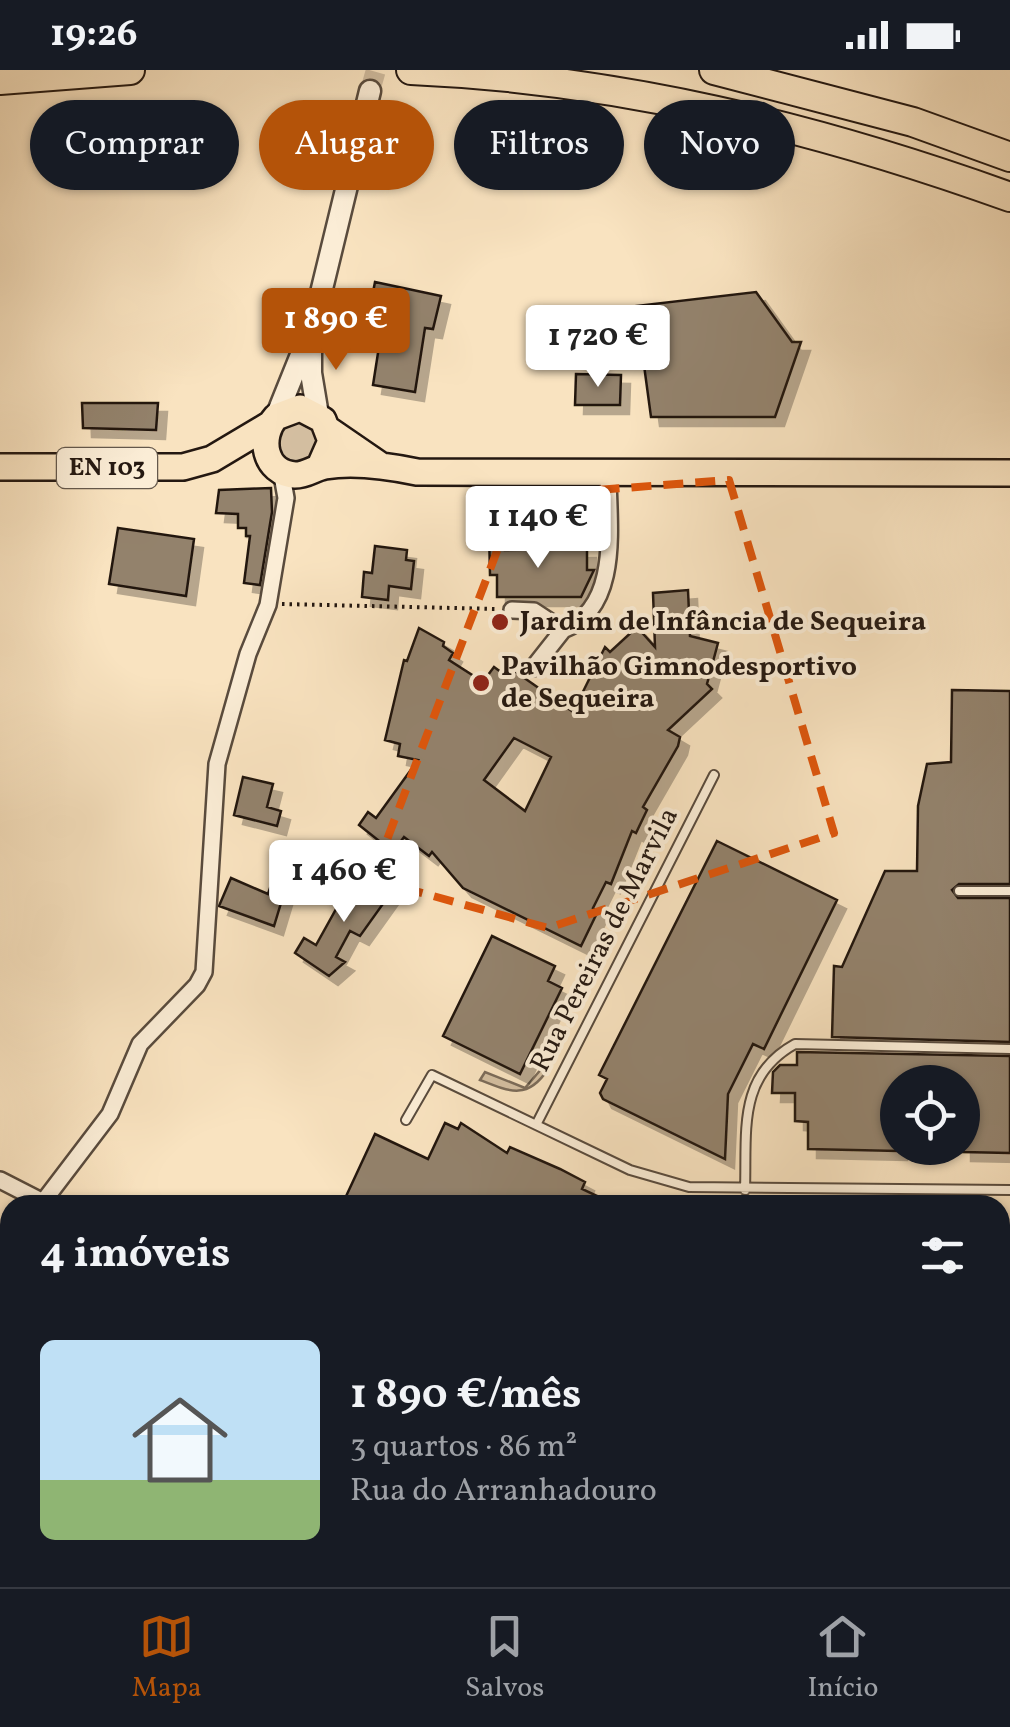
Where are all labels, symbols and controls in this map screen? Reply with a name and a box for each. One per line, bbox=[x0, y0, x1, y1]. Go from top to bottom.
text: 19:26 bbox=[50, 9, 138, 62]
chip: Comprar bbox=[30, 100, 239, 190]
chip: Alugar bbox=[259, 100, 434, 190]
chip: Filtros bbox=[454, 100, 624, 190]
chip: Novo bbox=[644, 100, 795, 190]
pin: 1 890 € bbox=[244, 288, 428, 373]
text: 1 890 € bbox=[284, 298, 388, 342]
pin: 1 720 € bbox=[506, 305, 690, 390]
text: 1 720 € bbox=[548, 315, 648, 359]
road number: EN 103 bbox=[57, 448, 157, 488]
pin: 1 140 € bbox=[446, 486, 630, 571]
text: 1 140 € bbox=[488, 496, 588, 540]
place label: Jardim de Infância de Sequeira bbox=[519, 603, 926, 642]
marker: Jardim de Infância de Sequeira bbox=[489, 611, 511, 633]
place label: Pavilhão Gimnodesportivo de Sequeira bbox=[501, 648, 857, 719]
marker: Pavilhão Gimnodesportivo de Sequeira bbox=[470, 672, 492, 694]
street label: Rua Pereiras de Marvila bbox=[521, 801, 689, 1079]
pin: 1 460 € bbox=[252, 840, 436, 925]
text: 1 460 € bbox=[291, 850, 397, 894]
map controls bbox=[880, 1065, 980, 1165]
button: locate bbox=[880, 1065, 980, 1165]
text: 4 imóveis bbox=[40, 1226, 230, 1285]
icon: filters bbox=[915, 1228, 970, 1283]
text: 1 890 €/mês bbox=[350, 1367, 581, 1426]
icon: home bbox=[120, 1380, 240, 1500]
text: 3 quartos · 86 m² bbox=[350, 1426, 577, 1470]
text: Rua do Arranhadouro bbox=[350, 1470, 657, 1514]
tab: Mapa bbox=[132, 1609, 202, 1708]
tab: Salvos bbox=[465, 1609, 544, 1708]
tab: Início bbox=[807, 1609, 878, 1708]

